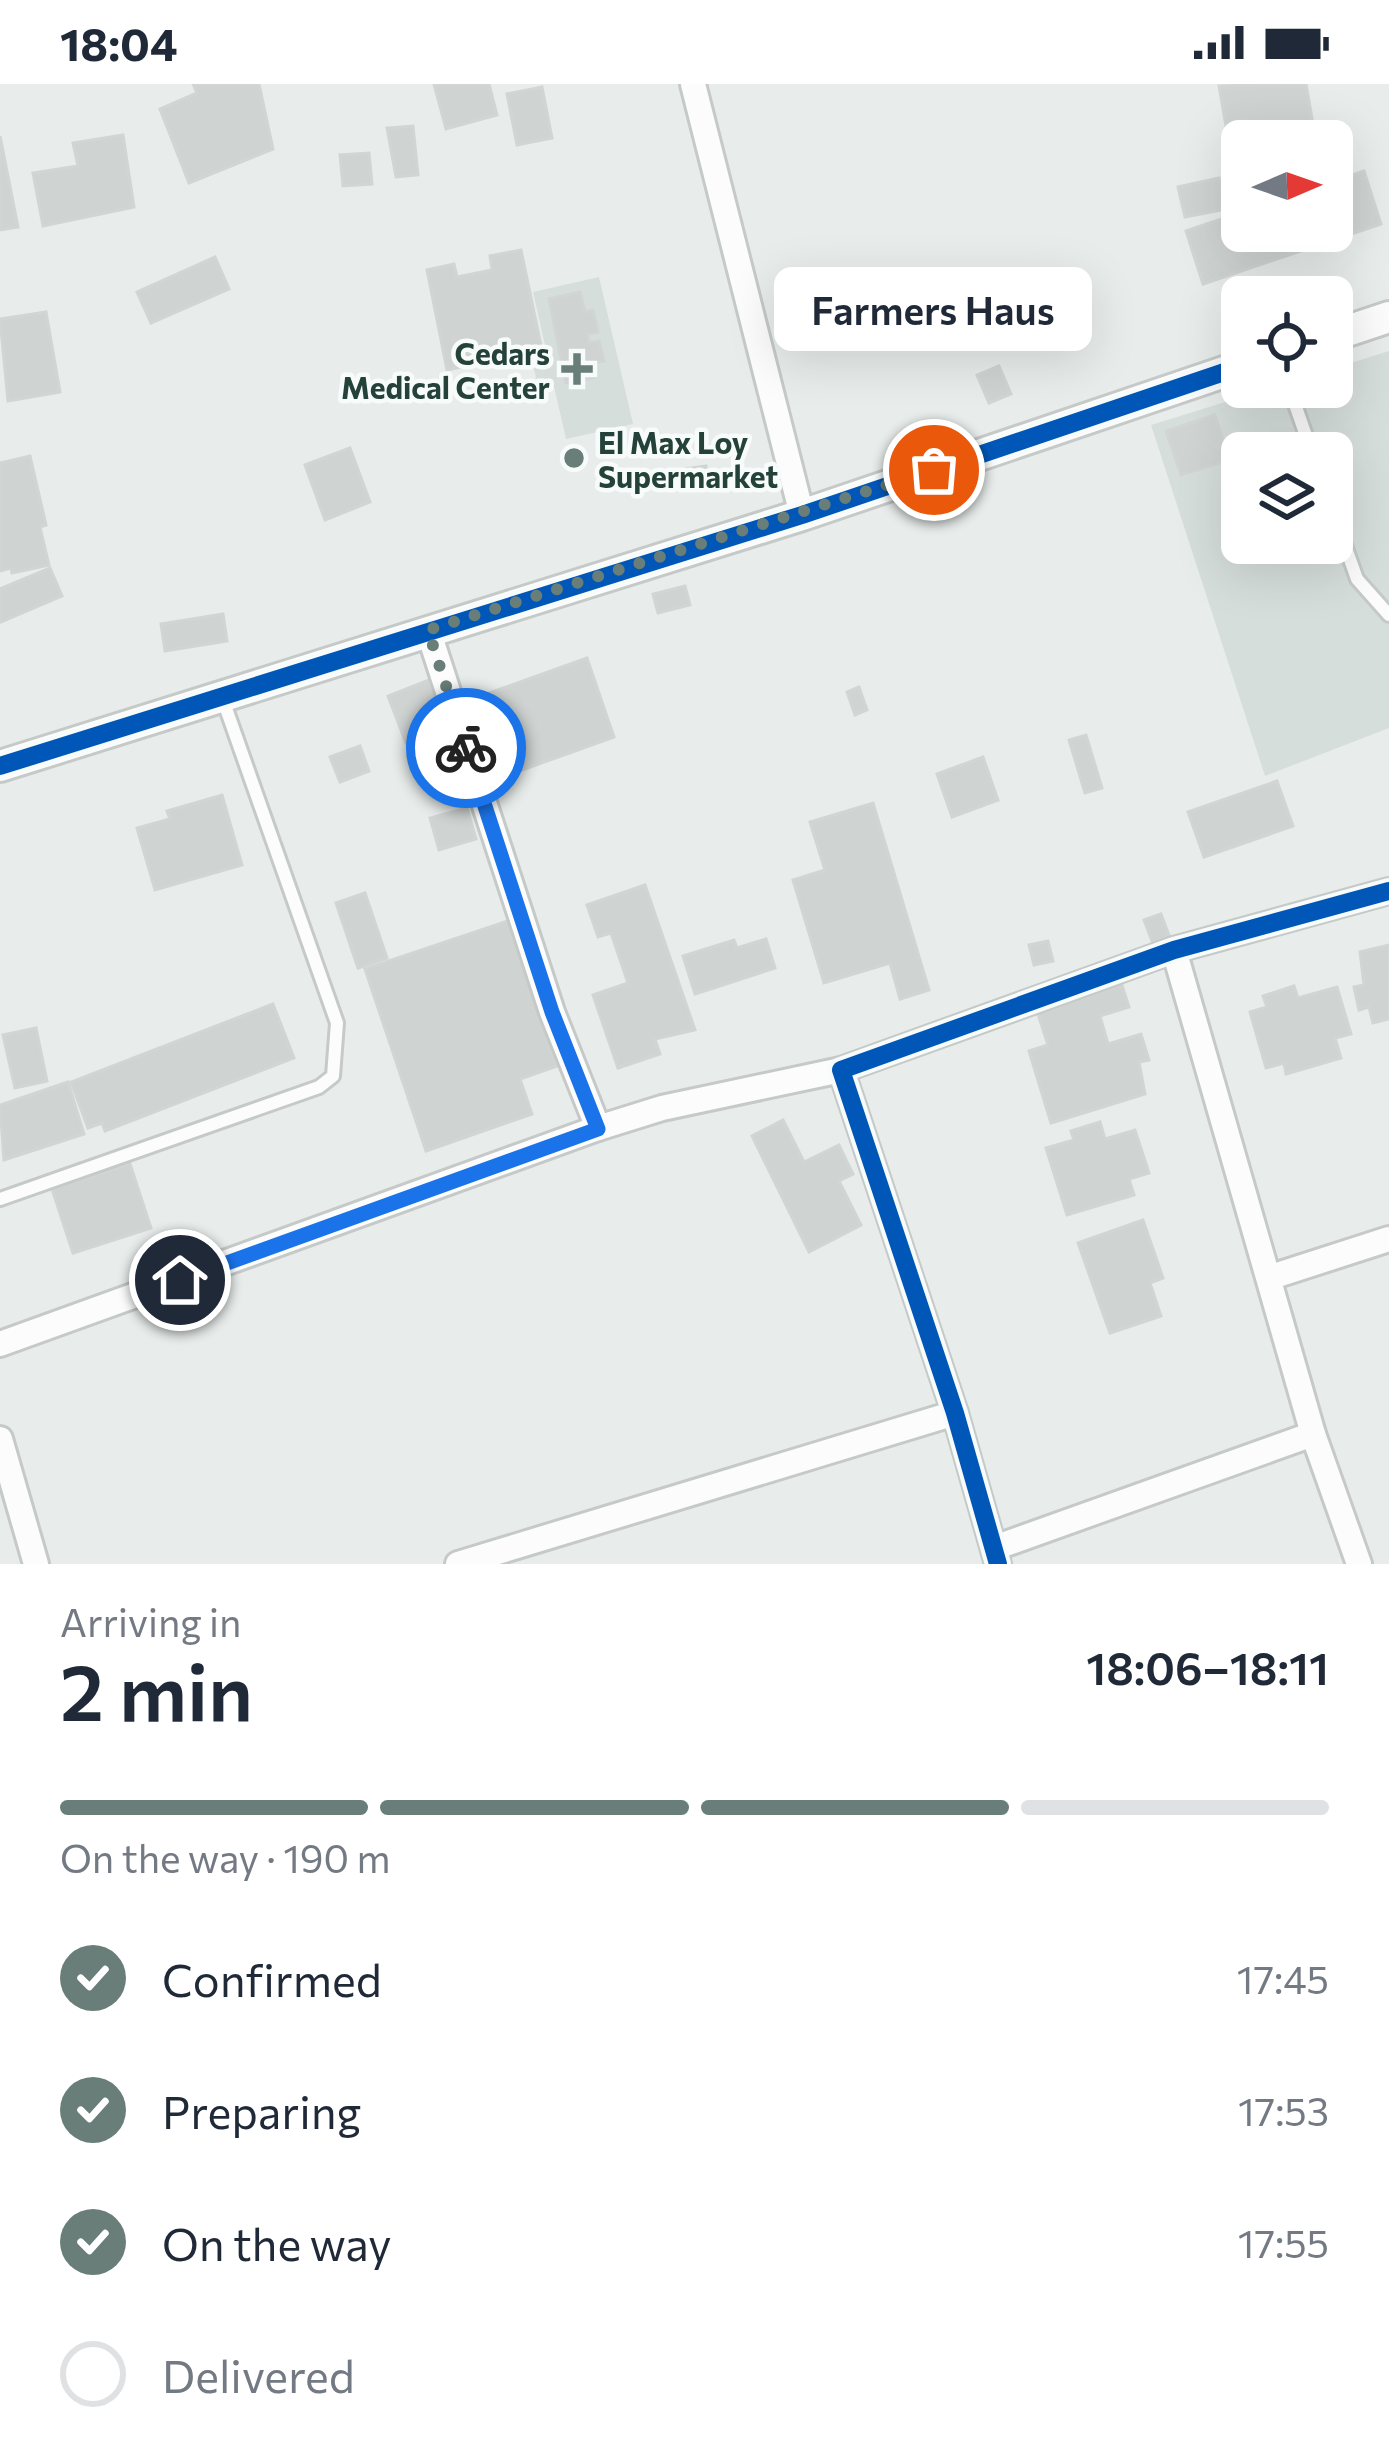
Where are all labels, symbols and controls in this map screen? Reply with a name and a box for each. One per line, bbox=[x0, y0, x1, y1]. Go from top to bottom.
text: 18:04 bbox=[60, 15, 178, 70]
north arrow bbox=[1221, 120, 1353, 252]
map controls bbox=[1221, 120, 1353, 564]
callout: Farmers Haus bbox=[775, 266, 1093, 350]
button: locate bbox=[1221, 276, 1353, 408]
text: Farmers Haus bbox=[811, 285, 1055, 333]
place label: Cedars Medical Center bbox=[341, 334, 550, 405]
marker: Cedars Medical Center bbox=[561, 353, 593, 385]
pin bbox=[883, 419, 985, 521]
place label: El Max Loy Supermarket bbox=[598, 423, 778, 494]
button: layers bbox=[1221, 432, 1353, 564]
icon: bag bbox=[901, 437, 967, 503]
marker: El Max Loy Supermarket bbox=[561, 445, 587, 471]
courier bbox=[406, 688, 526, 808]
icon: bike bbox=[433, 715, 499, 781]
pin bbox=[129, 1229, 231, 1331]
icon: home bbox=[147, 1247, 213, 1313]
text: Arriving in bbox=[60, 1597, 241, 1645]
text: 18:06–18:11 bbox=[1086, 1639, 1329, 1694]
text: 2 min bbox=[60, 1642, 253, 1737]
text: On the way · 190 m bbox=[60, 1833, 390, 1881]
icon: check bbox=[60, 1945, 126, 2011]
text: Confirmed bbox=[162, 1951, 382, 2006]
text: 17:45 bbox=[1237, 1954, 1329, 2002]
icon: check bbox=[60, 2077, 126, 2143]
text: Preparing bbox=[162, 2083, 361, 2138]
text: 17:53 bbox=[1238, 2086, 1329, 2134]
icon: check bbox=[60, 2209, 126, 2275]
text: On the way bbox=[162, 2215, 392, 2270]
text: 17:55 bbox=[1238, 2218, 1329, 2266]
text: Delivered bbox=[162, 2347, 355, 2402]

